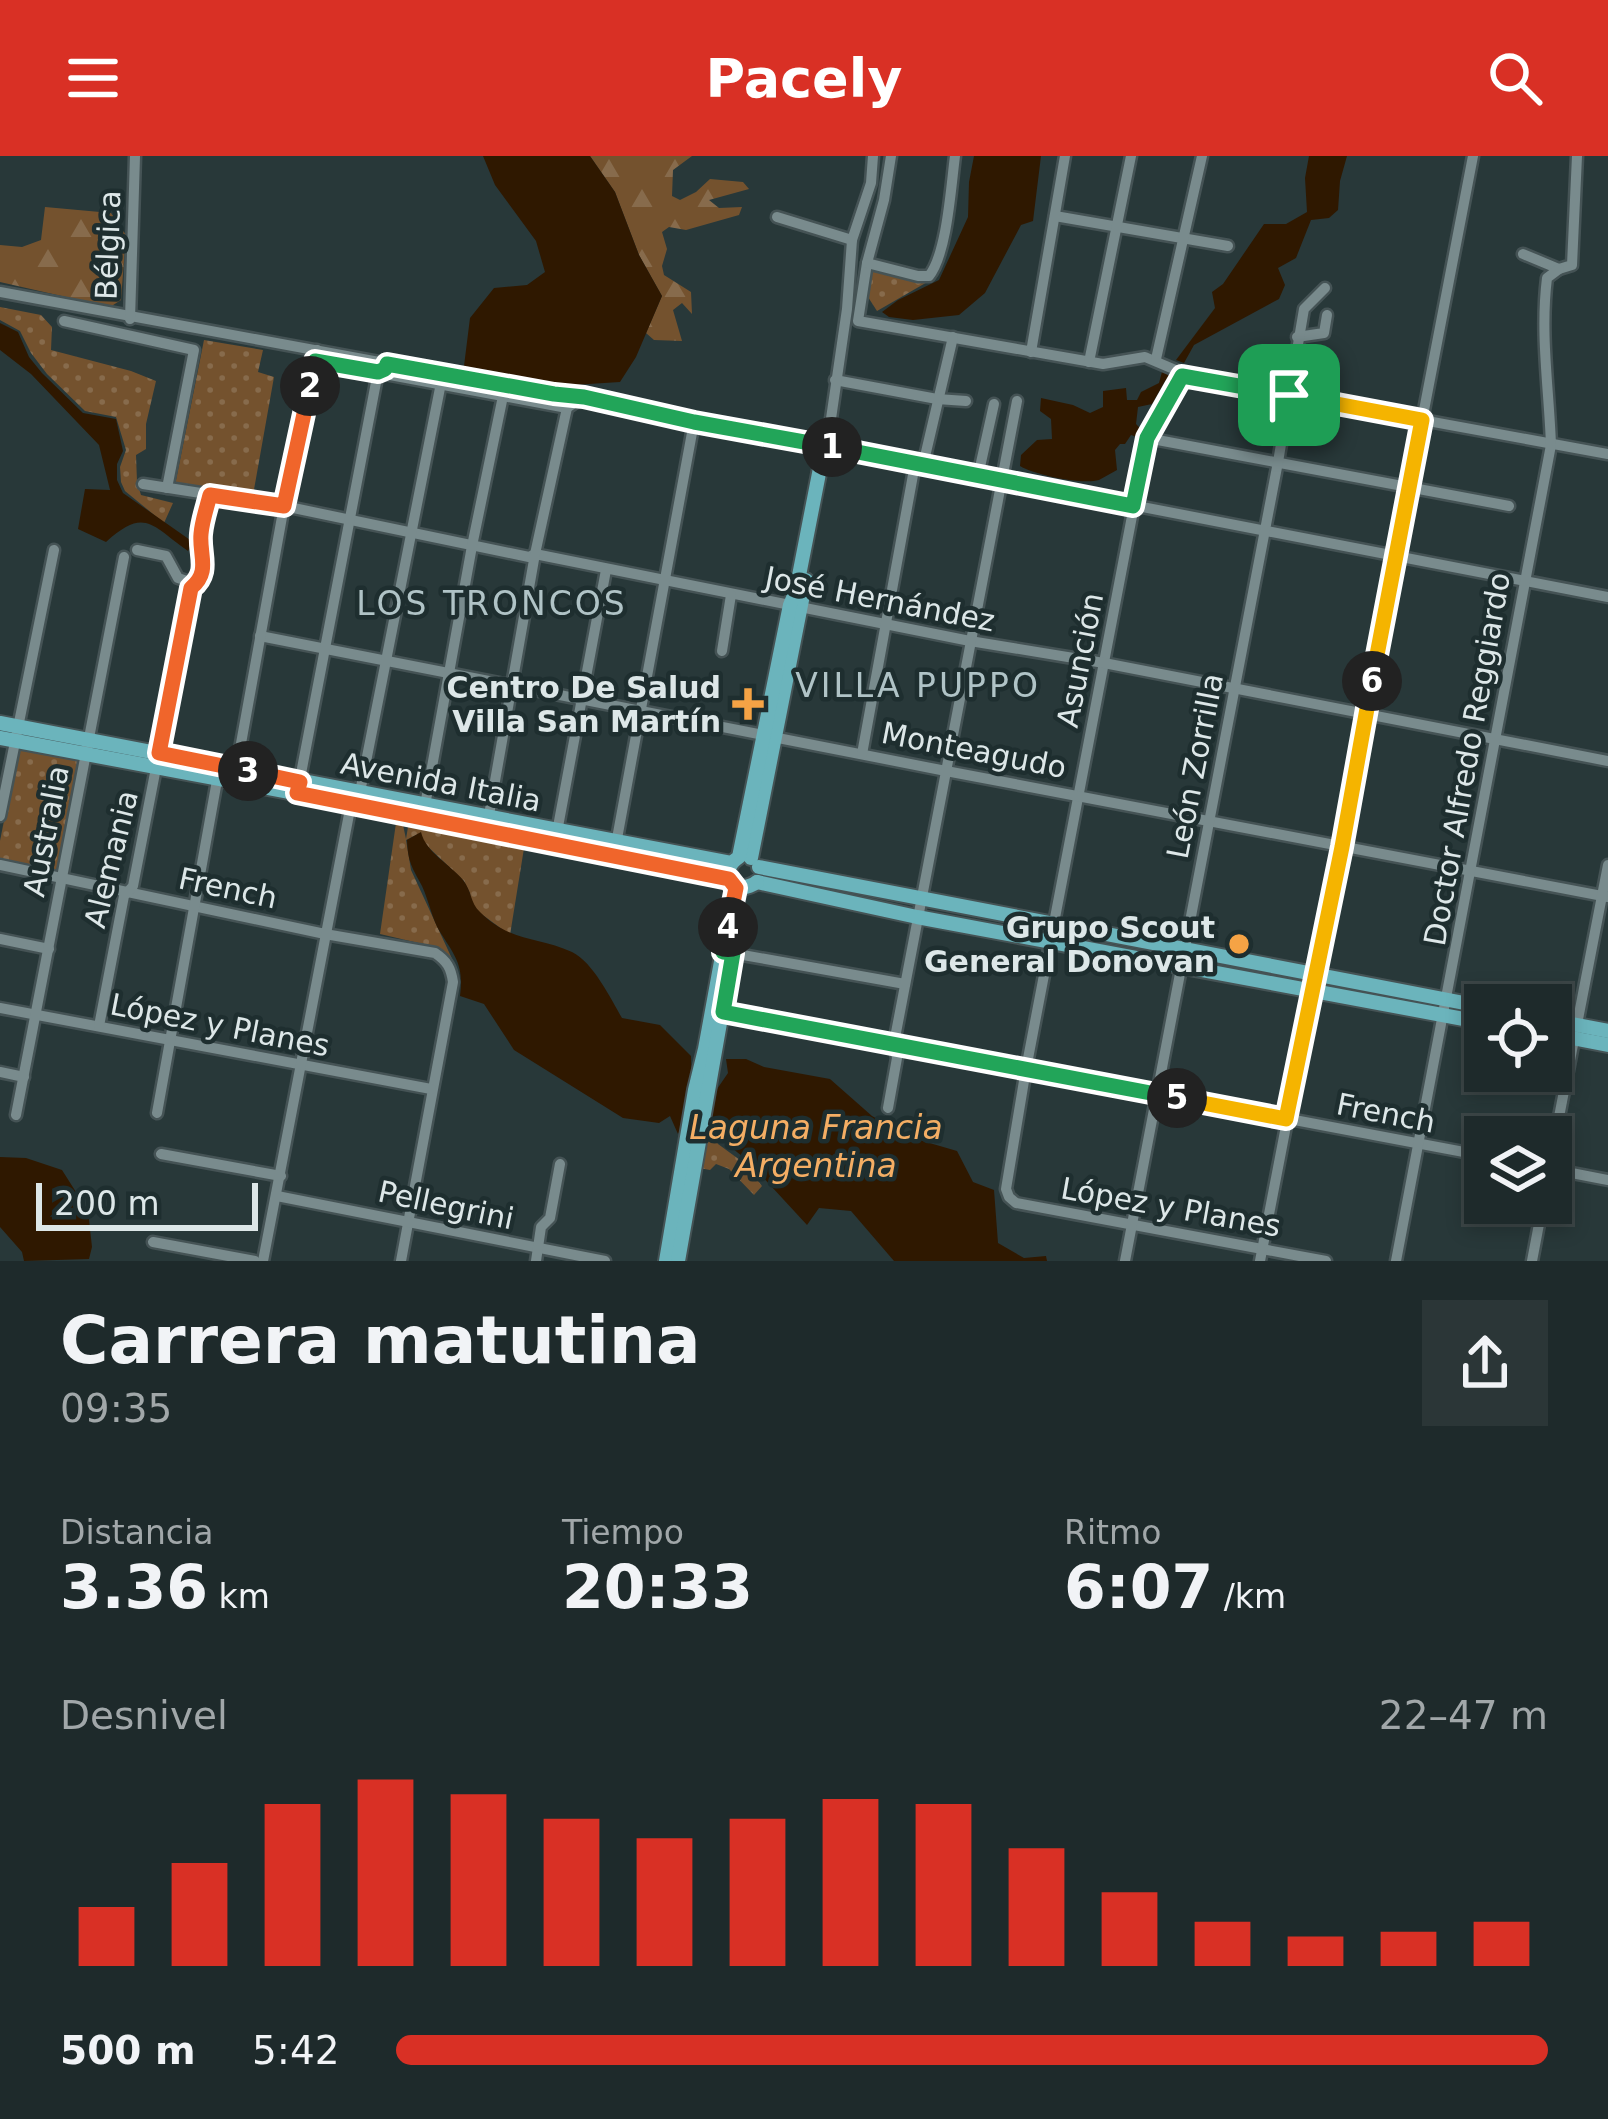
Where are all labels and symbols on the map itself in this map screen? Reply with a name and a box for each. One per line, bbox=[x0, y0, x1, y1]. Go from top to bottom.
street label: Bélgica bbox=[89, 190, 127, 300]
pin bbox=[1238, 344, 1340, 446]
pin: 2 bbox=[280, 356, 340, 416]
pin: 1 bbox=[802, 417, 862, 477]
street label: José Hernández bbox=[760, 559, 998, 638]
street label: Doctor Alfredo Reggiardo bbox=[1417, 570, 1517, 948]
district label: LOS TRONCOS bbox=[356, 584, 628, 623]
street label: Asunción bbox=[1050, 590, 1110, 730]
pin: 6 bbox=[1342, 651, 1402, 711]
district label: VILLA PUPPO bbox=[795, 666, 1041, 705]
place label: Centro De Salud Villa San Martín bbox=[446, 670, 721, 739]
street label: León Zorrilla bbox=[1160, 670, 1230, 862]
marker: Centro De Salud Villa San Martín bbox=[732, 688, 764, 720]
street label: Monteagudo bbox=[879, 715, 1069, 785]
pin: 3 bbox=[218, 741, 278, 801]
street label: Avenida Italia bbox=[338, 745, 544, 819]
street label: Australia bbox=[16, 763, 76, 899]
street label: Alemania bbox=[77, 787, 145, 931]
street label: French bbox=[176, 861, 280, 915]
pin: 4 bbox=[698, 897, 758, 957]
place label: Grupo Scout General Donovan bbox=[924, 910, 1215, 979]
marker: Grupo Scout General Donovan bbox=[1226, 931, 1252, 957]
street label: López y Planes bbox=[107, 987, 333, 1063]
pin: 5 bbox=[1147, 1068, 1207, 1128]
street label: French bbox=[1334, 1086, 1438, 1140]
water label: Laguna Francia Argentina bbox=[689, 1108, 943, 1185]
street label: López y Planes bbox=[1058, 1170, 1284, 1244]
street label: Pellegrini bbox=[375, 1174, 517, 1236]
scale bar bbox=[36, 1177, 258, 1230]

